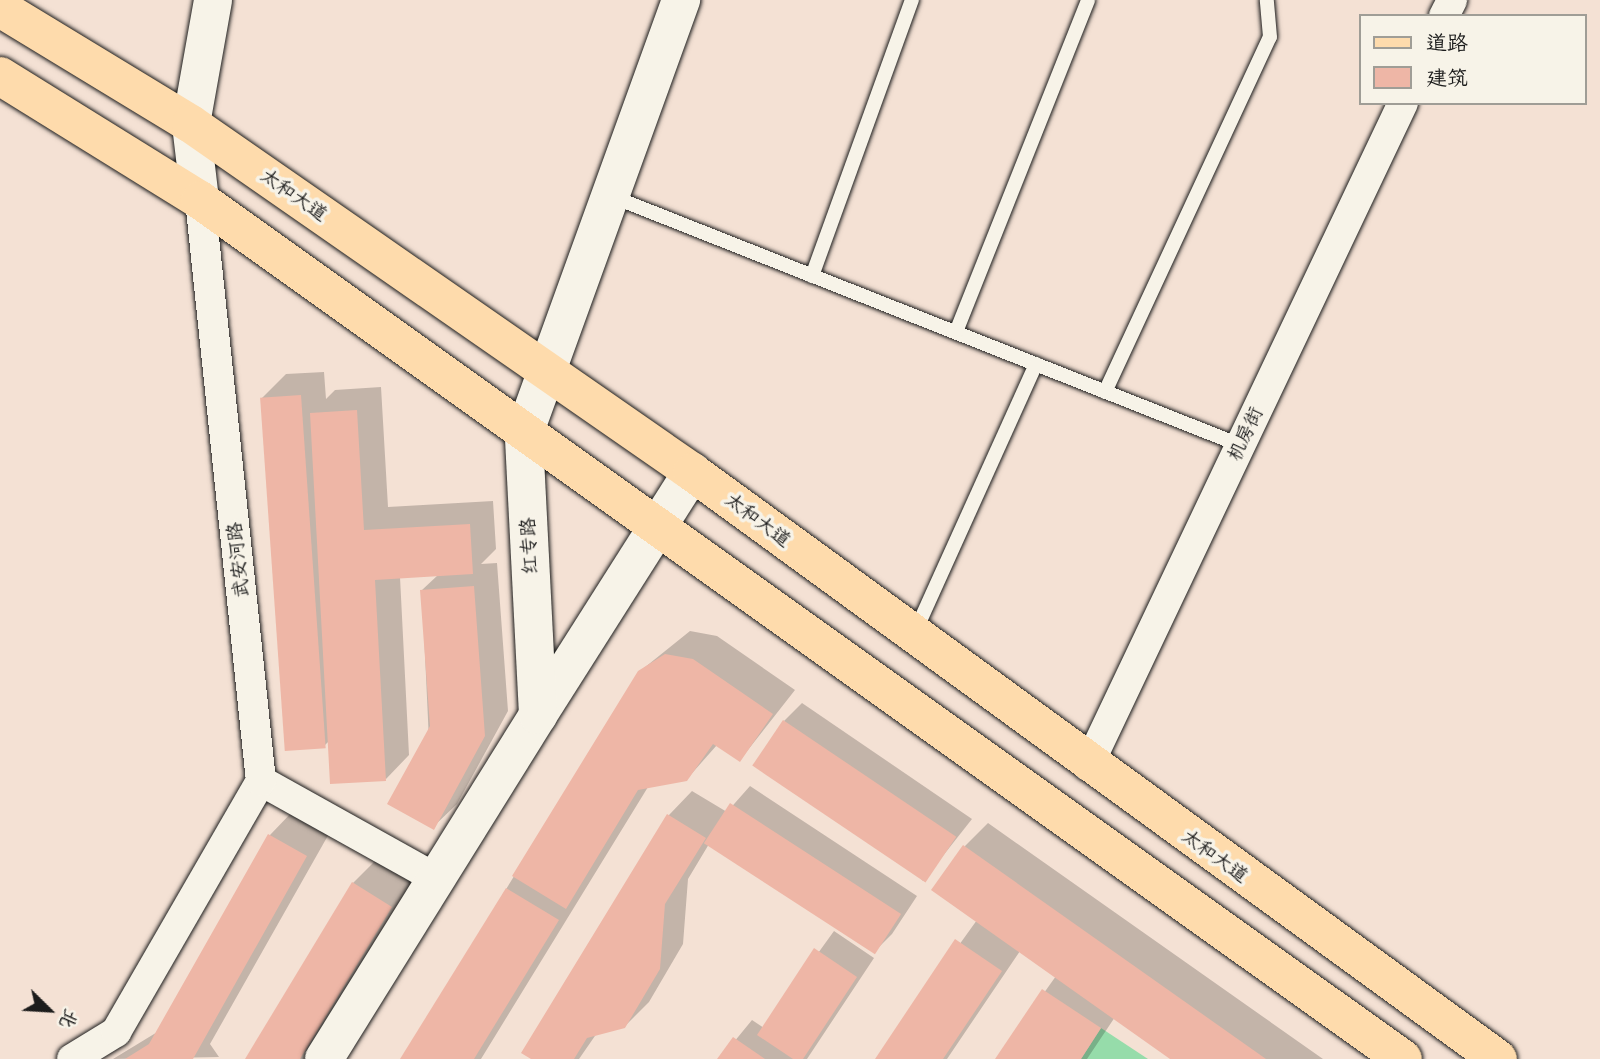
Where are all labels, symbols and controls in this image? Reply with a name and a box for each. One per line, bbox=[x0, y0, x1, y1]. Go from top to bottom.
legend bbox=[1358, 14, 1586, 105]
text: 道路 bbox=[1426, 24, 1468, 62]
text: 建筑 bbox=[1426, 59, 1468, 97]
street label: 太和大道 bbox=[256, 164, 332, 226]
street label: 机房街 bbox=[1223, 403, 1267, 465]
street label: 太和大道 bbox=[721, 488, 795, 552]
street label: 红专路 bbox=[516, 517, 542, 575]
street label: 武安河路 bbox=[223, 521, 253, 599]
street label: 太和大道 bbox=[1178, 824, 1252, 888]
north arrow bbox=[14, 975, 84, 1045]
text: 北 bbox=[50, 1003, 88, 1034]

